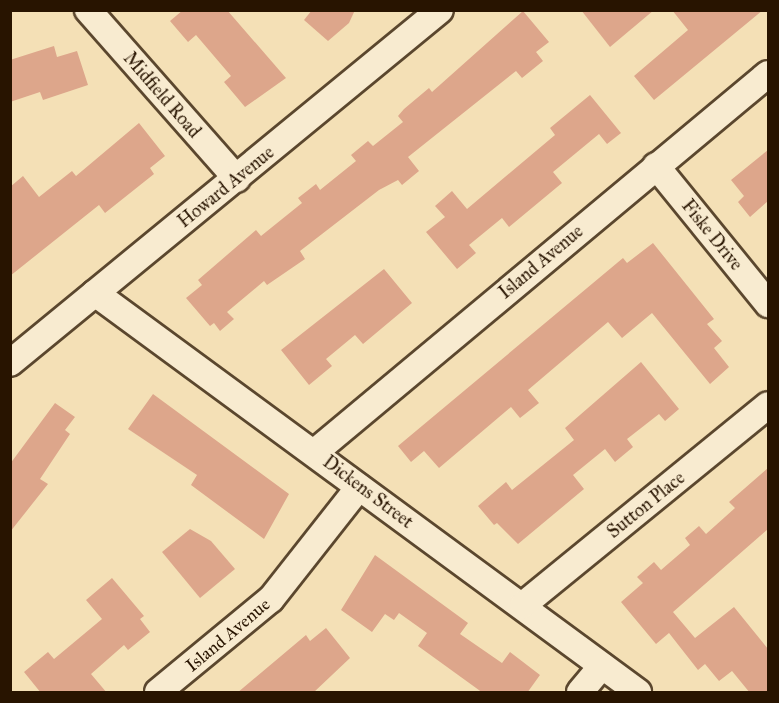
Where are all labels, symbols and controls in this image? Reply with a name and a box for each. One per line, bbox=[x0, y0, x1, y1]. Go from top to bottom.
street label: Midfield Road bbox=[119, 48, 205, 142]
street label: Howard Avenue bbox=[174, 142, 278, 232]
street label: Fiske Drive bbox=[677, 195, 747, 275]
street label: Island Avenue bbox=[494, 221, 588, 303]
street label: Dickens Street bbox=[319, 451, 417, 533]
street label: Sutton Place bbox=[603, 467, 689, 543]
street label: Island Avenue bbox=[181, 594, 275, 676]

